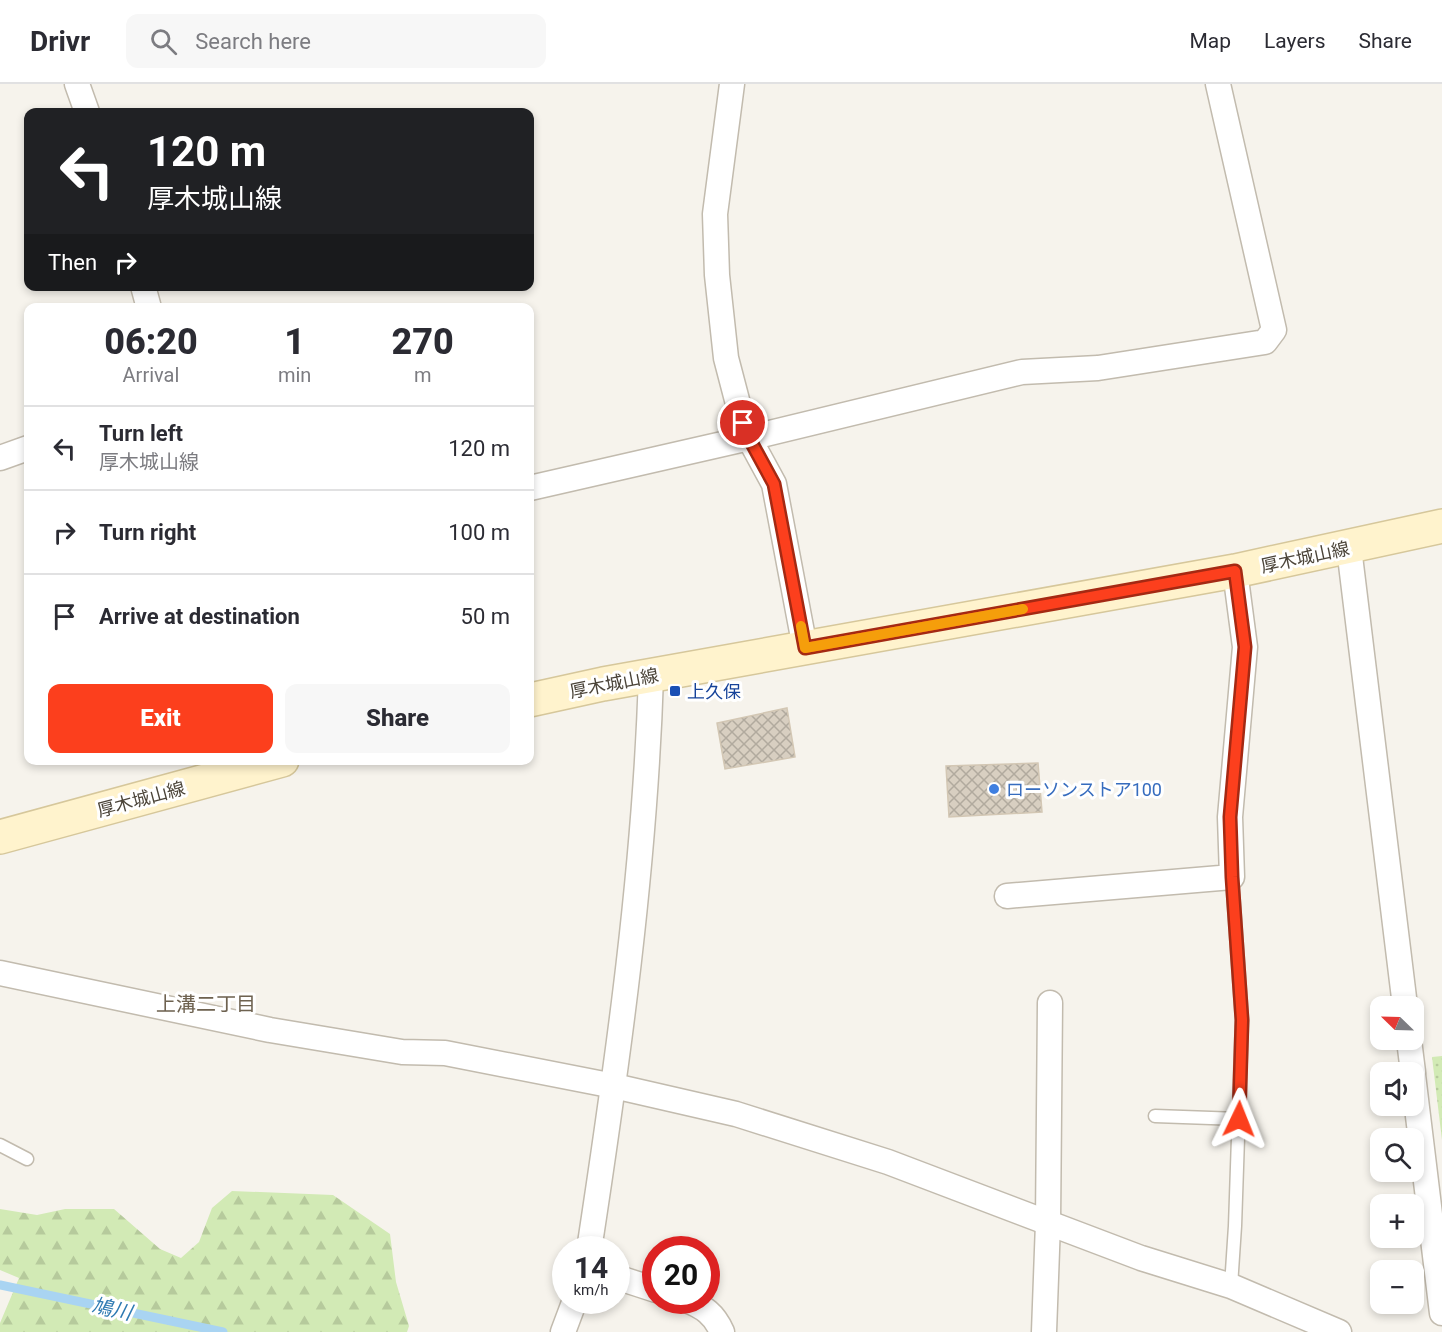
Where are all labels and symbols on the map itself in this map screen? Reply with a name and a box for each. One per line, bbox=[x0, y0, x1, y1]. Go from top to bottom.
pin bbox=[717, 397, 768, 448]
street label: 厚木城山線 bbox=[1259, 537, 1351, 577]
street label: 厚木城山線 bbox=[568, 664, 660, 702]
place label: 上久保 bbox=[687, 681, 741, 702]
marker: 上久保 bbox=[668, 684, 682, 698]
street label: 厚木城山線 bbox=[95, 777, 187, 821]
place label: ローソンストア100 bbox=[1006, 779, 1162, 800]
marker: ローソンストア100 bbox=[987, 782, 1001, 796]
district label: 上溝二丁目 bbox=[156, 992, 256, 1016]
north arrow bbox=[1370, 996, 1424, 1050]
position arrow bbox=[1207, 1087, 1271, 1151]
speed limit sign: 20 bbox=[642, 1236, 720, 1314]
water label: 鳩川 bbox=[90, 1293, 136, 1325]

